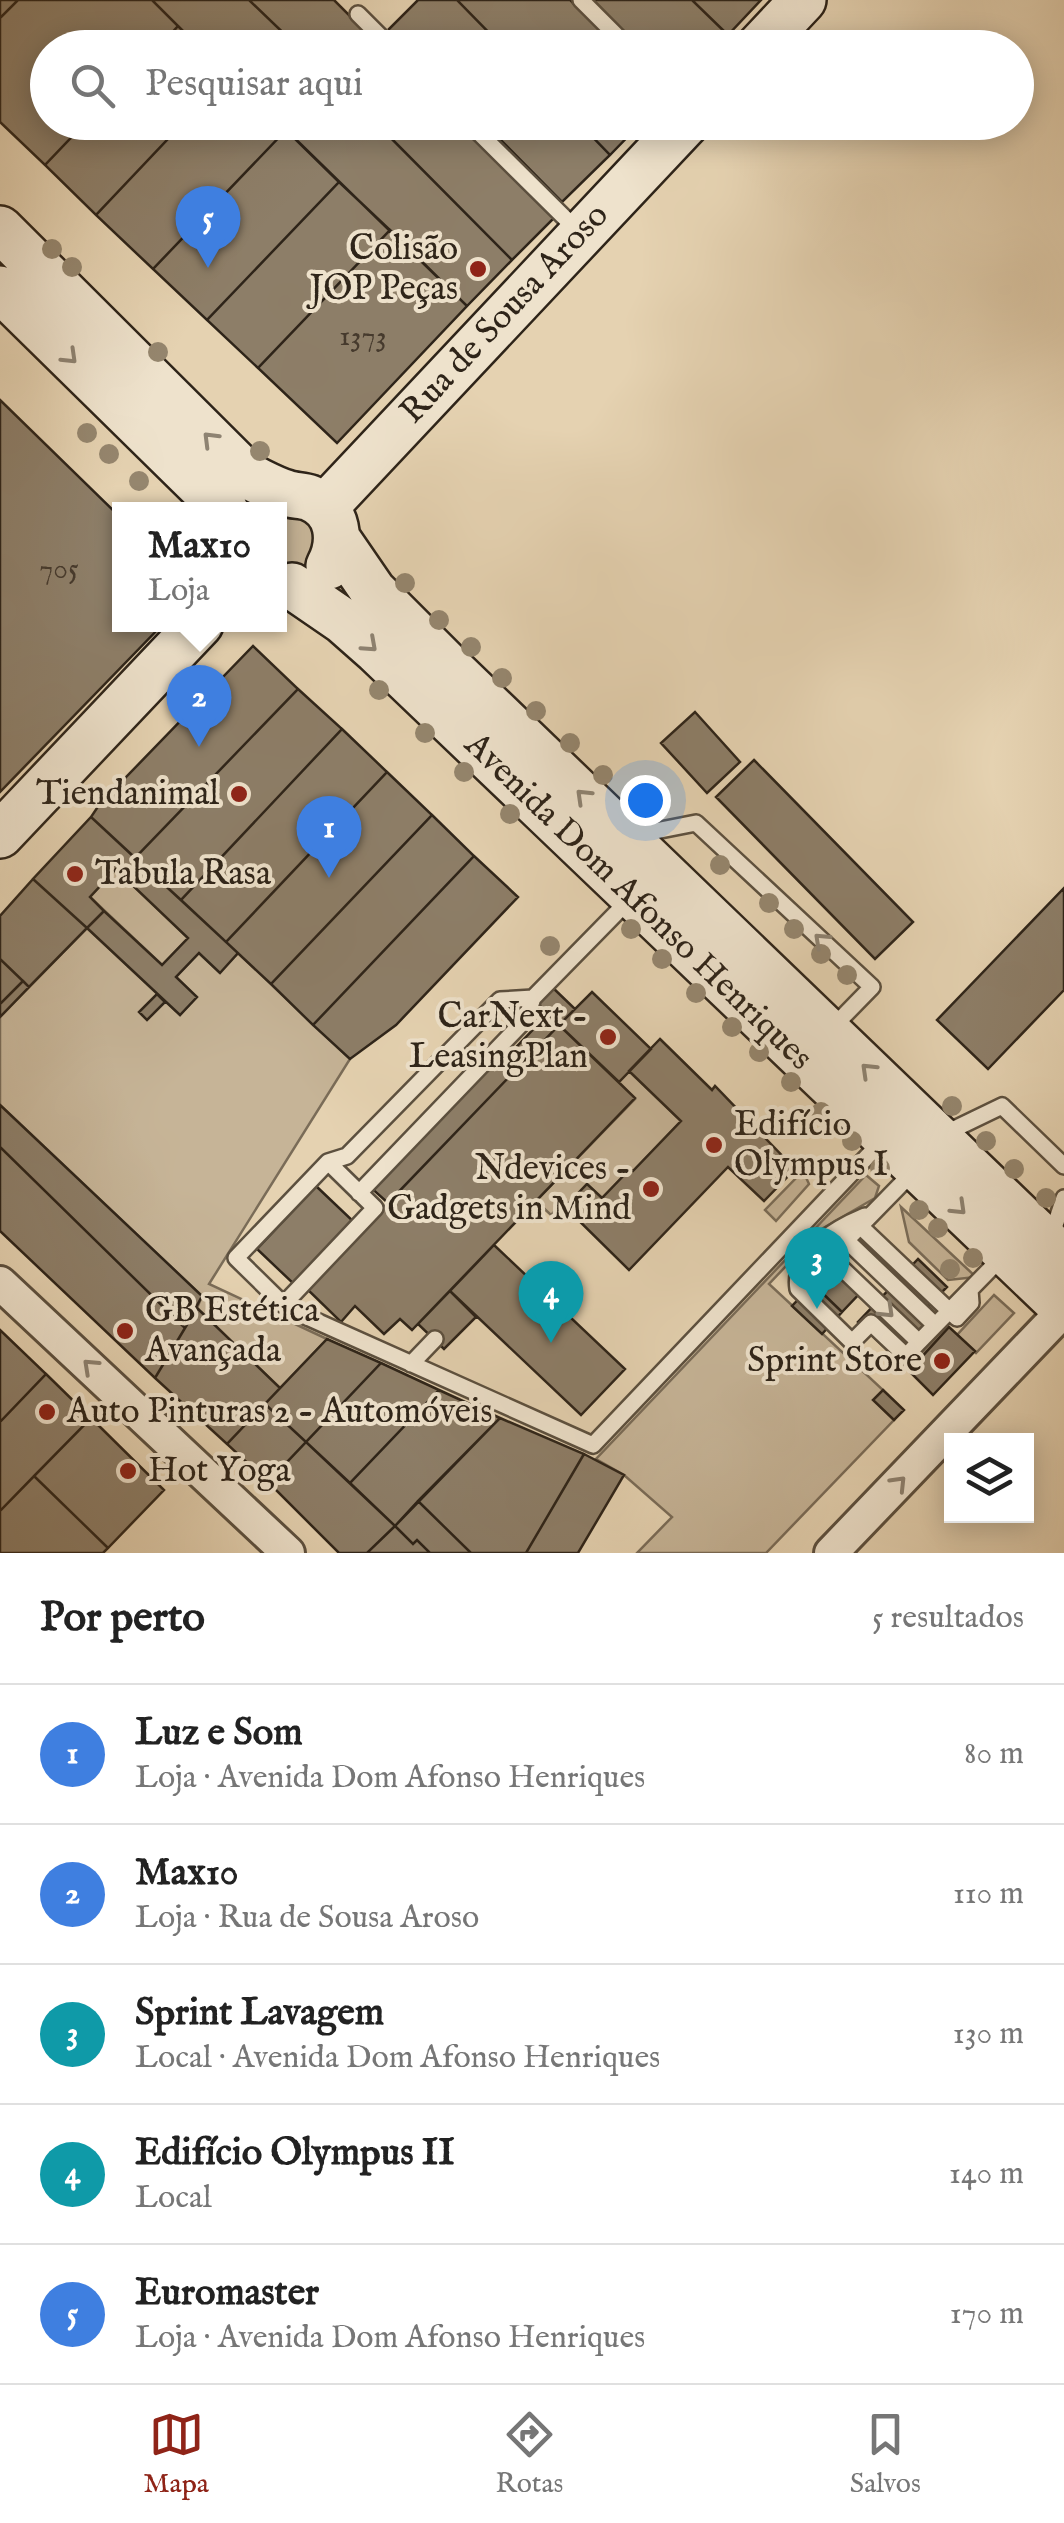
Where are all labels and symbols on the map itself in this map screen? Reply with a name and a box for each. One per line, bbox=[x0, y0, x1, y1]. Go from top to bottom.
pin: 5 bbox=[176, 186, 240, 268]
street label: Rua de Sousa Aroso bbox=[391, 194, 619, 434]
place label: Colisão JOP Peças bbox=[305, 227, 458, 312]
marker: Colisão JOP Peças bbox=[467, 258, 489, 280]
house number: 1373 bbox=[339, 318, 387, 356]
one-way arrow bbox=[58, 345, 76, 363]
one-way arrow bbox=[204, 433, 222, 451]
house number: 705 bbox=[39, 551, 79, 589]
one-way arrow bbox=[358, 633, 376, 651]
pin: 2 bbox=[166, 664, 232, 747]
street label: Avenida Dom Afonso Henriques bbox=[453, 723, 822, 1081]
place label: Tiendanimal bbox=[36, 772, 219, 817]
your location bbox=[620, 775, 671, 826]
marker: Tiendanimal bbox=[228, 783, 250, 805]
one-way arrow bbox=[576, 790, 595, 808]
pin: 1 bbox=[296, 796, 362, 878]
place label: Tabula Rasa bbox=[95, 852, 272, 897]
marker: Tabula Rasa bbox=[64, 863, 86, 885]
one-way arrow bbox=[814, 934, 833, 952]
place label: CarNext - LeasingPlan bbox=[409, 995, 588, 1080]
marker: CarNext - LeasingPlan bbox=[597, 1026, 619, 1048]
one-way arrow bbox=[861, 1064, 879, 1082]
place label: Edifício Olympus I bbox=[734, 1103, 888, 1188]
marker: Edifício Olympus I bbox=[703, 1134, 725, 1156]
place label: Ndevices - Gadgets in Mind bbox=[387, 1147, 631, 1232]
marker: Ndevices - Gadgets in Mind bbox=[640, 1178, 662, 1200]
one-way arrow bbox=[947, 1196, 966, 1214]
pin: 3 bbox=[784, 1226, 850, 1309]
pin: 4 bbox=[518, 1260, 584, 1343]
place label: GB Estética Avançada bbox=[144, 1289, 320, 1374]
one-way arrow bbox=[875, 1299, 893, 1317]
marker: GB Estética Avançada bbox=[114, 1320, 136, 1342]
place label: Sprint Store bbox=[747, 1339, 922, 1384]
marker: Sprint Store bbox=[931, 1350, 953, 1372]
one-way arrow bbox=[83, 1360, 101, 1378]
place label: Auto Pinturas 2 - Automóveis bbox=[66, 1390, 493, 1435]
marker: Auto Pinturas 2 - Automóveis bbox=[36, 1401, 58, 1423]
place label: Hot Yoga bbox=[148, 1449, 292, 1494]
marker: Hot Yoga bbox=[117, 1460, 139, 1482]
one-way arrow bbox=[887, 1476, 905, 1494]

